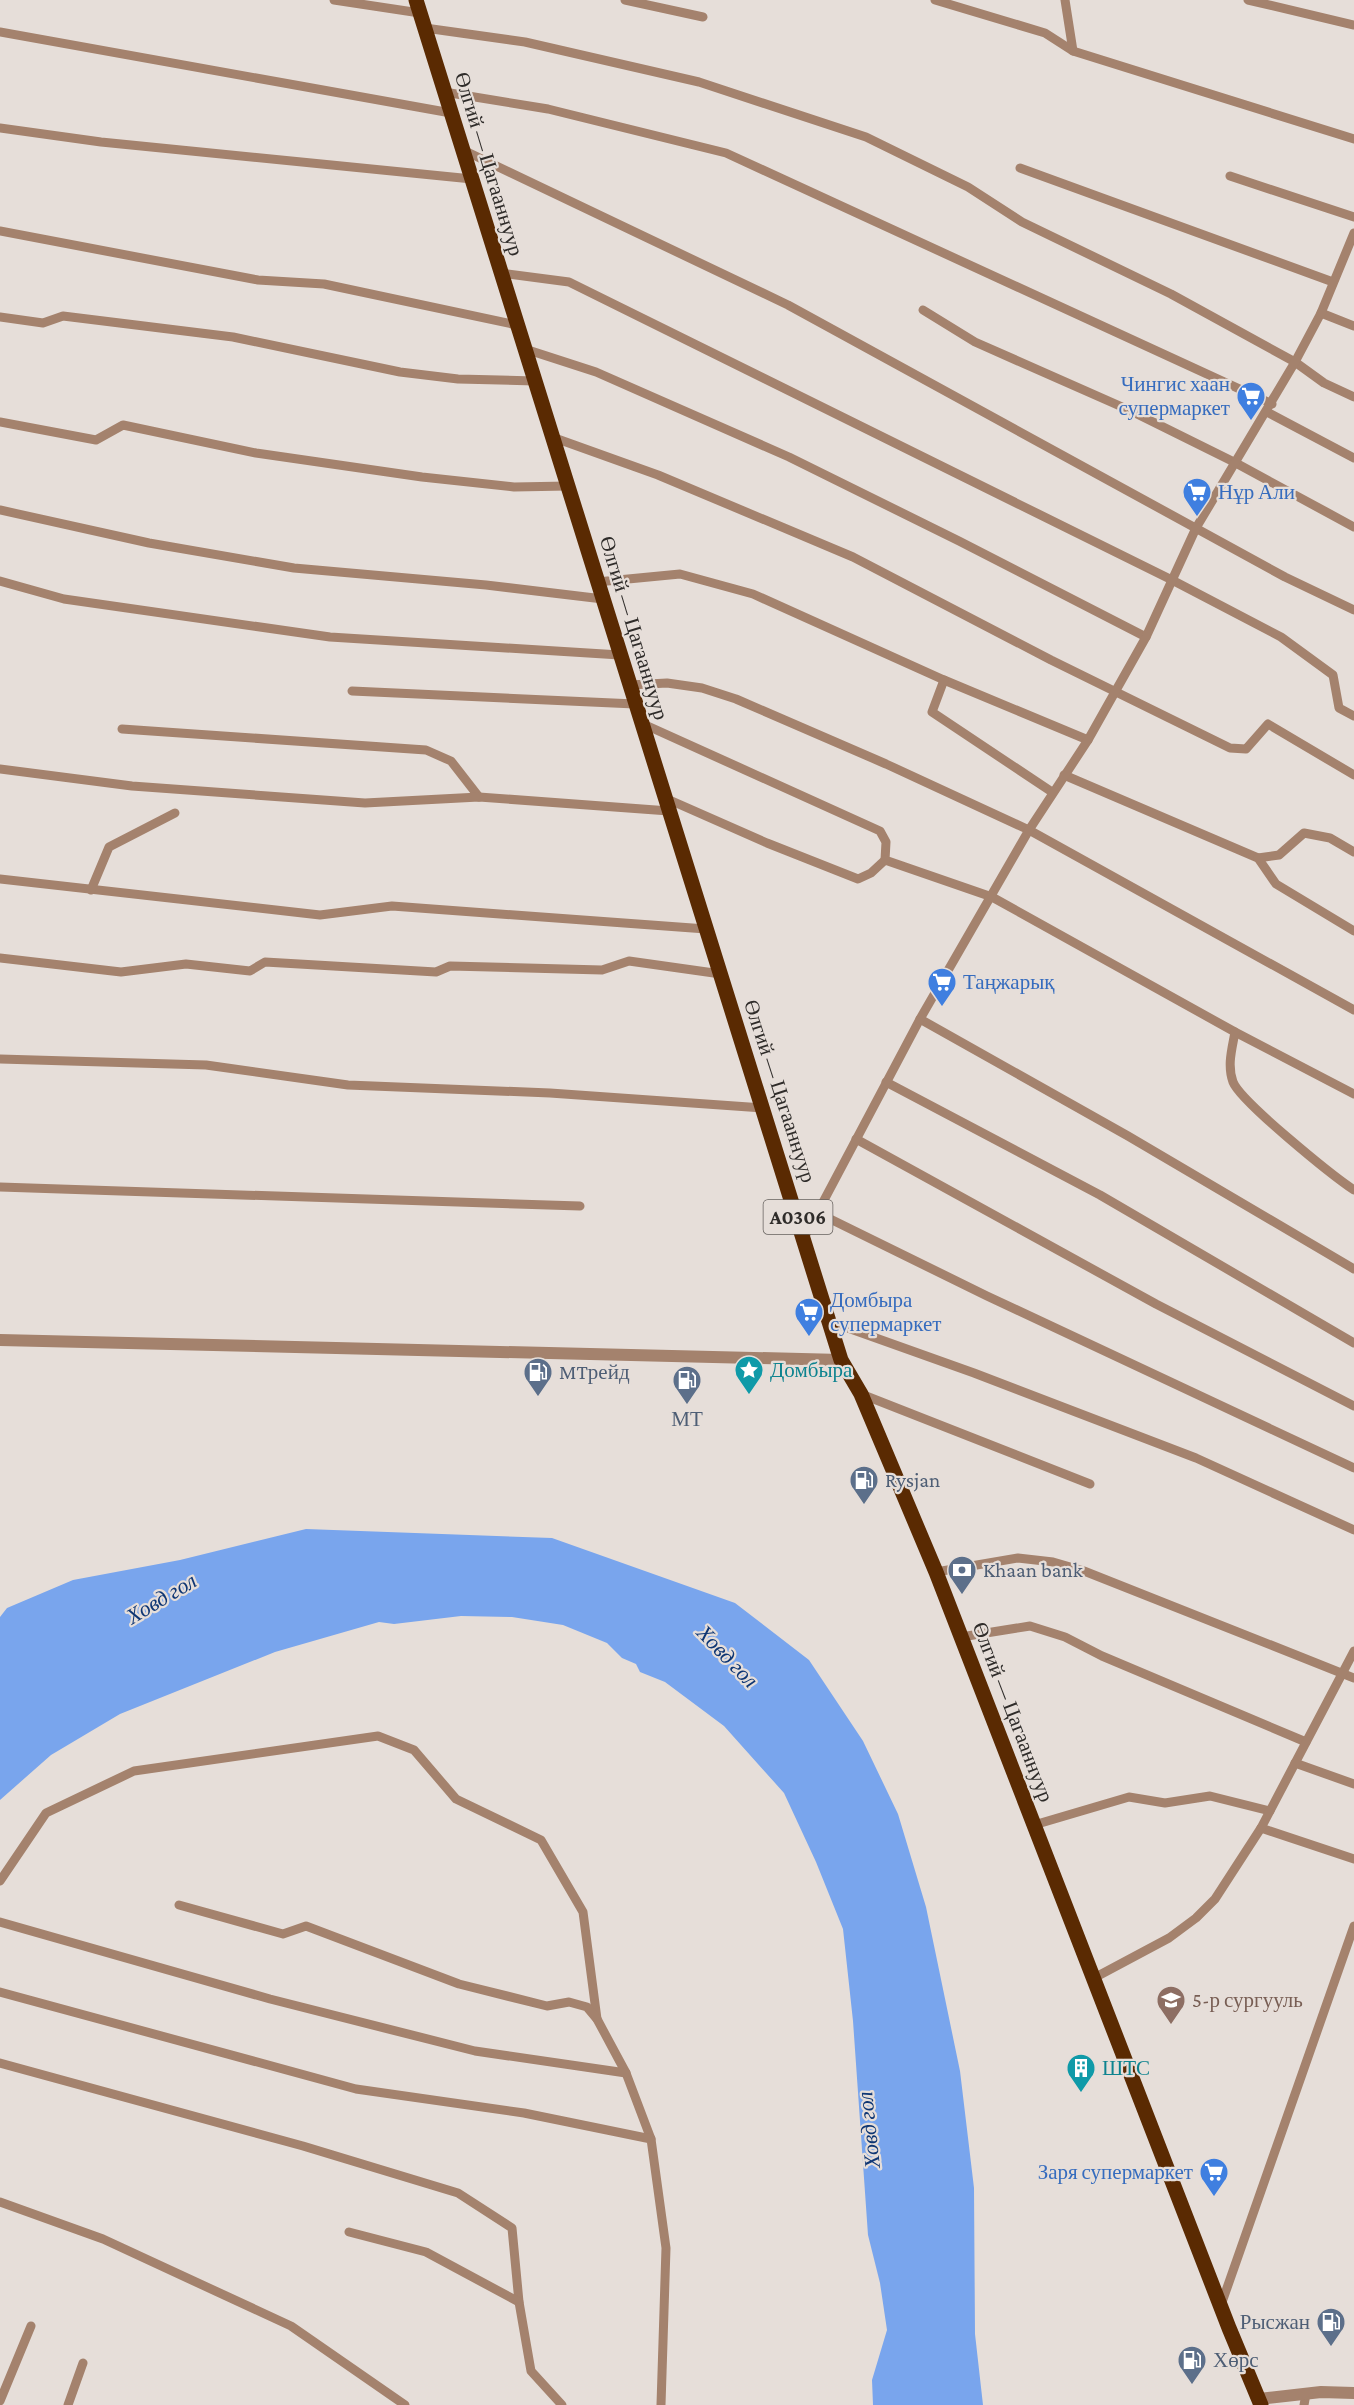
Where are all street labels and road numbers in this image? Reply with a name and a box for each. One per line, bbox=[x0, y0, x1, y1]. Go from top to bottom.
street label: Өлгий — Цагааннуур bbox=[450, 69, 528, 259]
street label: Өлгий — Цагааннуур bbox=[595, 533, 673, 723]
street label: Өлгий — Цагааннуур bbox=[739, 997, 821, 1185]
road number: A0306 bbox=[764, 1200, 832, 1234]
street label: Өлгий — Цагааннуур bbox=[968, 1619, 1058, 1805]

